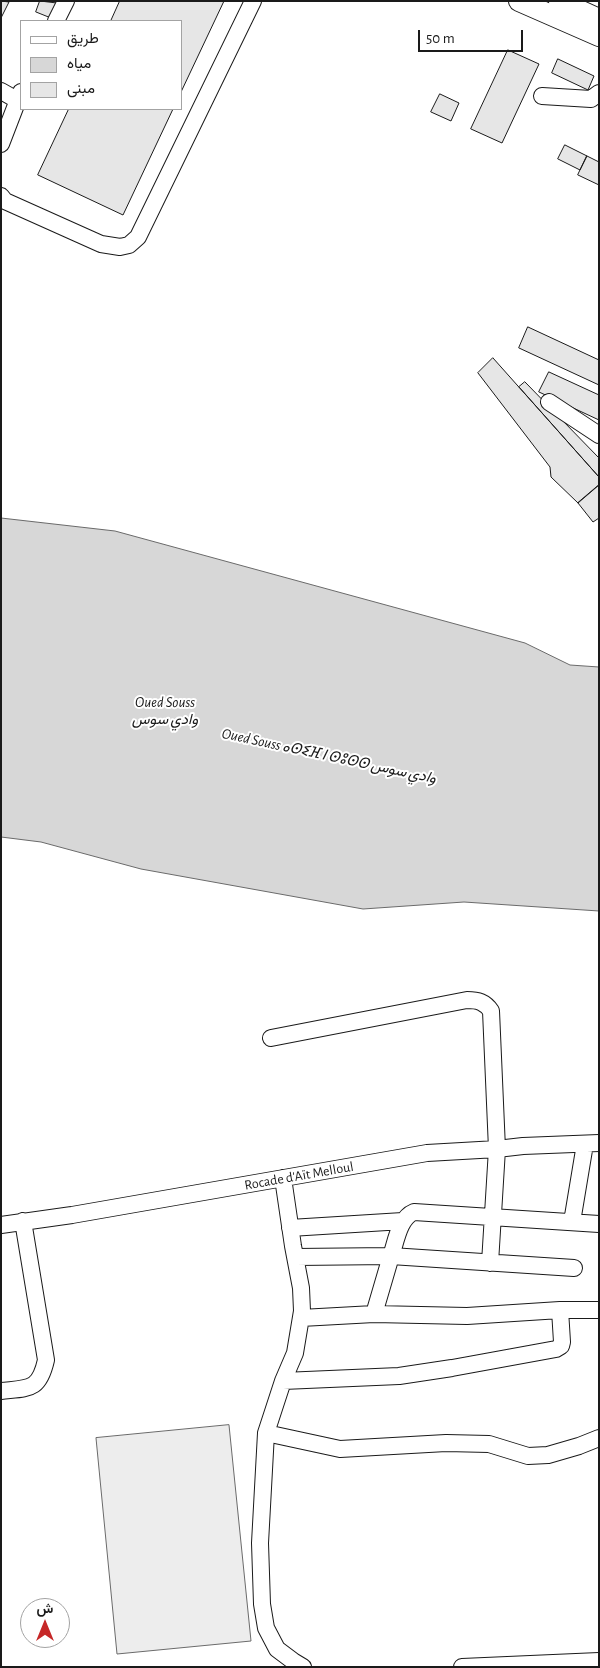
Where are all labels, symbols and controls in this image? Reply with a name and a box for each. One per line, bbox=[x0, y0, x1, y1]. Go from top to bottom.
legend bbox=[20, 20, 182, 110]
scale bar bbox=[420, 20, 525, 52]
text: طريق bbox=[67, 31, 99, 46]
text: 50 m bbox=[426, 31, 455, 46]
text: مياه bbox=[67, 56, 91, 71]
text: مبنى bbox=[67, 81, 95, 96]
water label: Oued Souss وادي سوس bbox=[132, 693, 198, 728]
water label: Oued Souss ⴰⵙⵉⴼ ⵏ ⵙⵓⵙⵙ وادي سوس bbox=[220, 724, 438, 788]
street label: Rocade d'Aït Melloul bbox=[243, 1158, 355, 1194]
north arrow bbox=[20, 1598, 70, 1648]
text: ش bbox=[37, 1602, 53, 1616]

